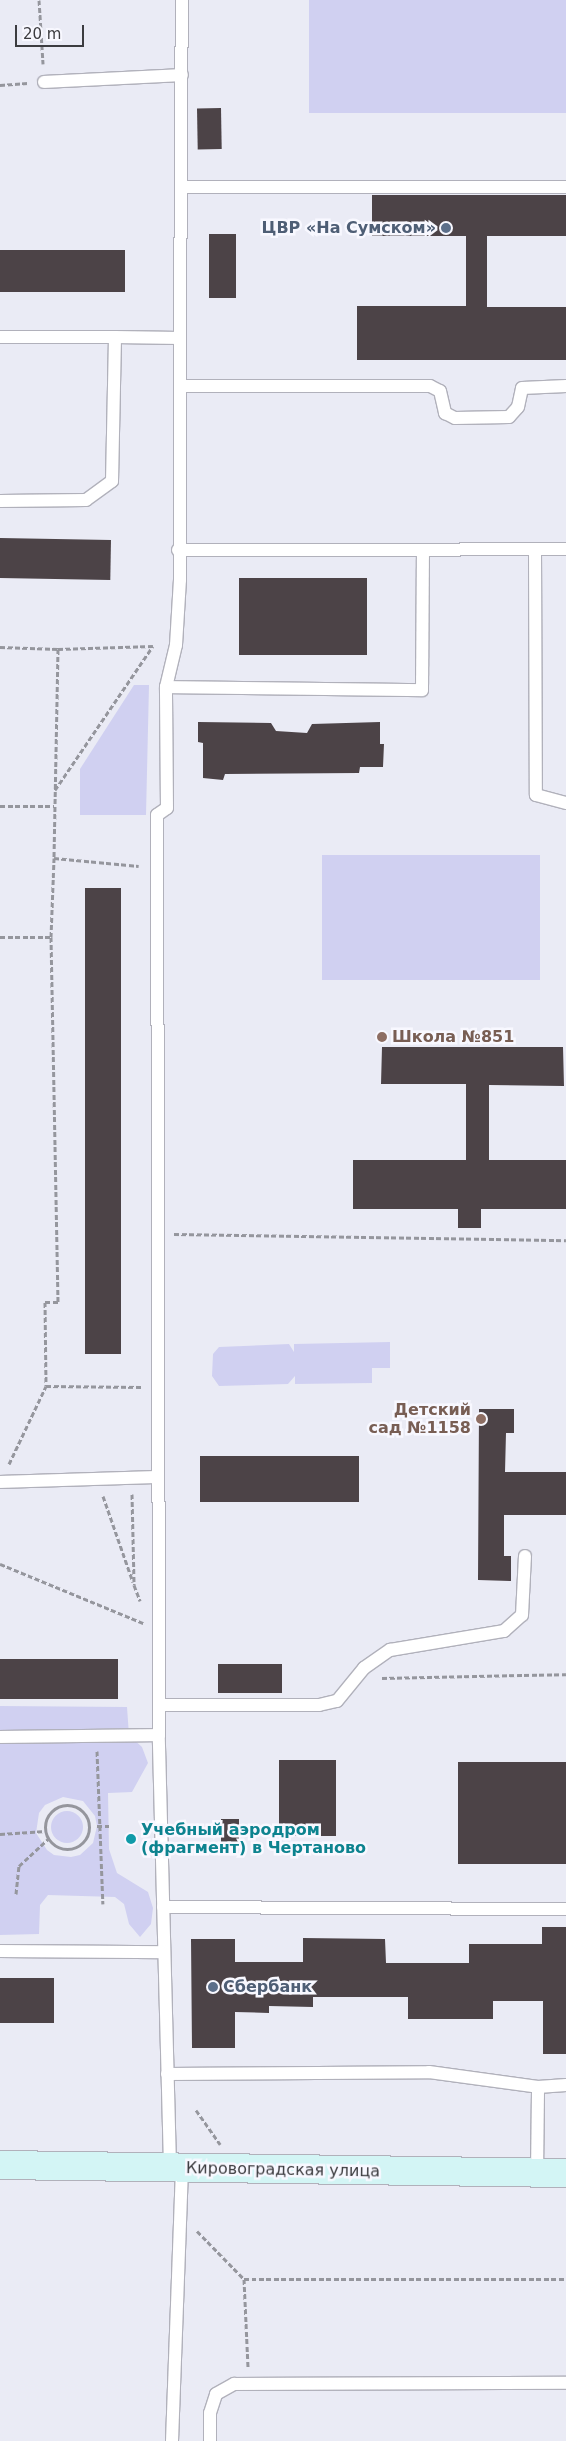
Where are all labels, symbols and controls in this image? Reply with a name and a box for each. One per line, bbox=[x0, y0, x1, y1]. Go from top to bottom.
scale bar bbox=[18, 15, 86, 47]
text: 20 m bbox=[23, 25, 61, 43]
place label: ЦВР «На Сумском» bbox=[262, 218, 436, 238]
marker: ЦВР «На Сумском» bbox=[440, 222, 452, 234]
place label: Школа №851 bbox=[392, 1027, 514, 1047]
marker: Школа №851 bbox=[376, 1031, 388, 1043]
place label: Детский сад №1158 bbox=[368, 1400, 471, 1438]
marker: Детский сад №1158 bbox=[475, 1413, 487, 1425]
place label: Учебный аэродром (фрагмент) в Чертаново bbox=[141, 1820, 366, 1858]
marker: Учебный аэродром (фрагмент) в Чертаново bbox=[125, 1833, 137, 1845]
place label: Сбербанк bbox=[223, 1977, 312, 1997]
marker: Сбербанк bbox=[207, 1981, 219, 1993]
street label: Кировоградская улица bbox=[186, 2159, 380, 2181]

